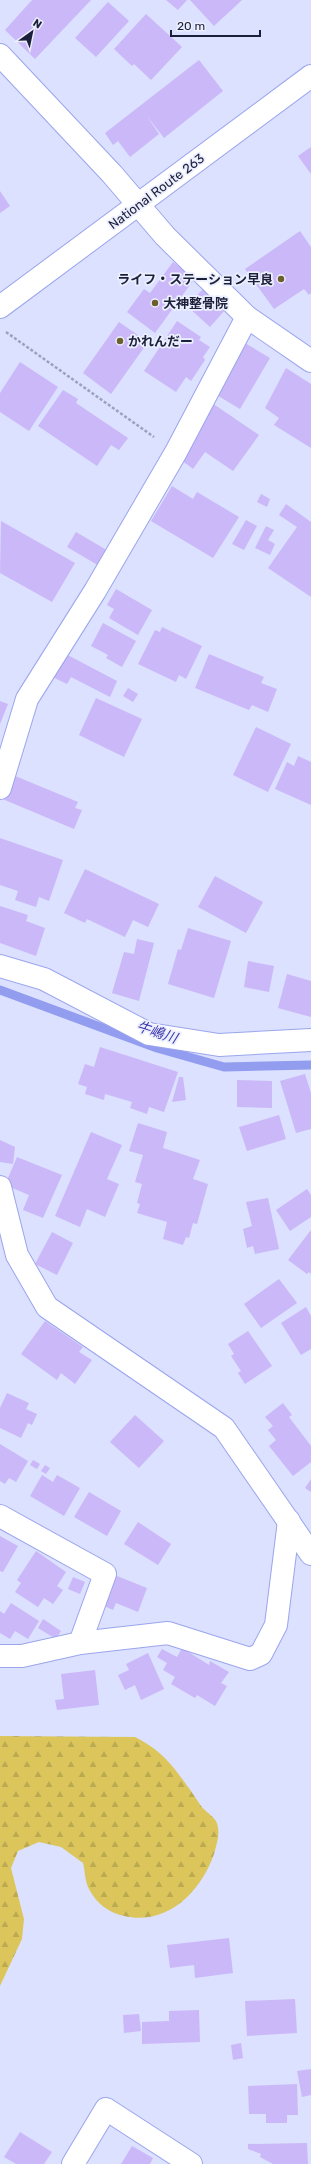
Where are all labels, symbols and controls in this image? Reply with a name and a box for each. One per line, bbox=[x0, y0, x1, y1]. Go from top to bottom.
north arrow bbox=[12, 12, 52, 52]
scale bar bbox=[171, 12, 260, 38]
text: N bbox=[30, 16, 44, 32]
text: 20 m bbox=[177, 19, 205, 33]
street label: National Route 263 bbox=[106, 150, 207, 232]
place label: ライフ・ステーション早良 bbox=[117, 272, 273, 287]
marker: ライフ・ステーション早良 bbox=[276, 274, 286, 284]
place label: 大神整骨院 bbox=[163, 296, 228, 311]
marker: 大神整骨院 bbox=[150, 298, 160, 308]
place label: かれんだー bbox=[128, 334, 193, 349]
marker: かれんだー bbox=[115, 336, 125, 346]
water label: 牛嶋川 bbox=[134, 1018, 181, 1048]

